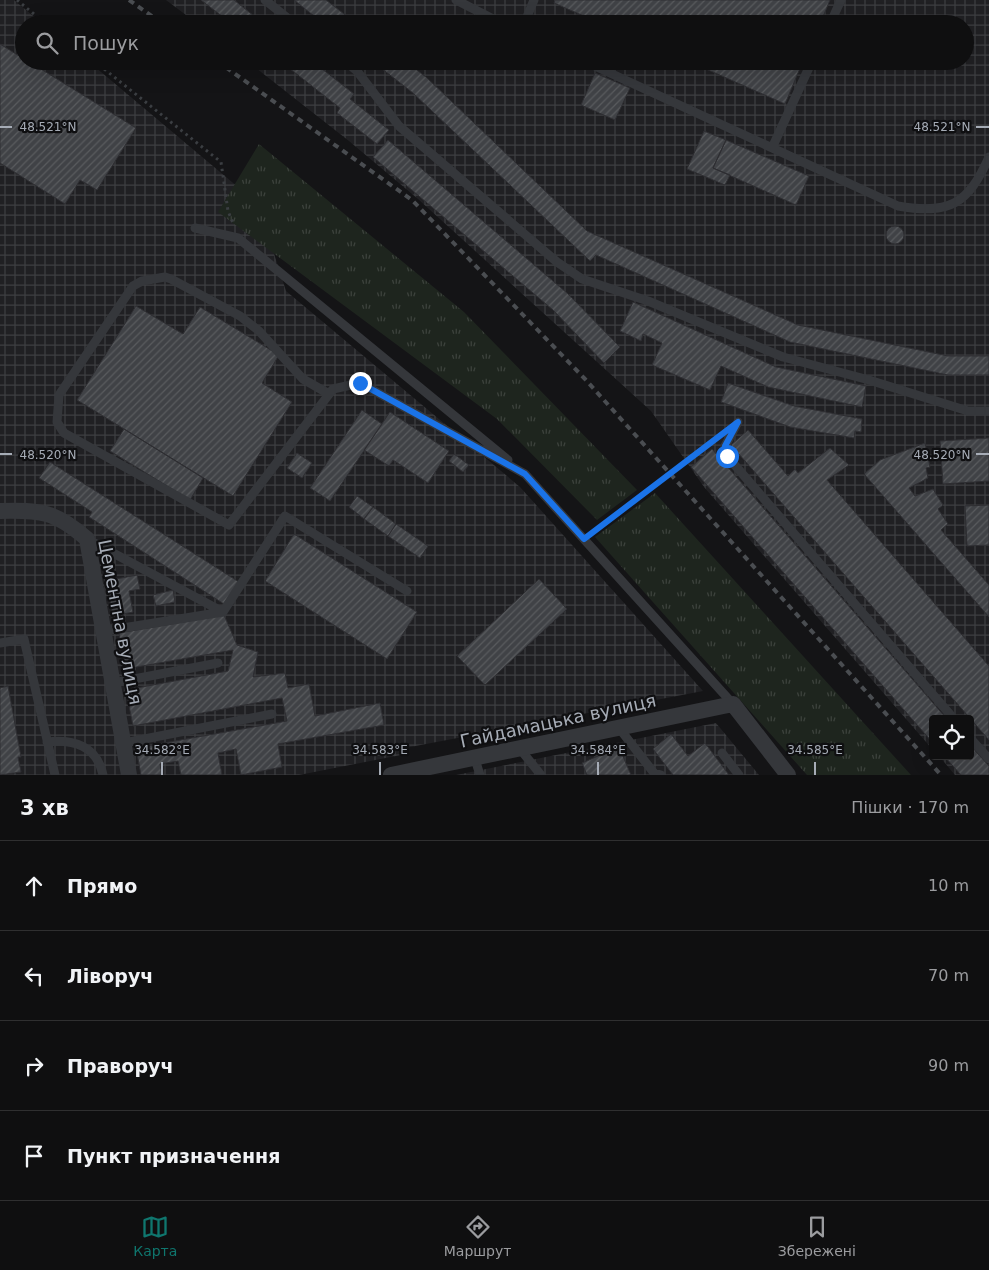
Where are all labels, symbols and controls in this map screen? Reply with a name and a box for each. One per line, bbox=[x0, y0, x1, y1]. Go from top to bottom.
search box bbox=[15, 15, 974, 70]
icon: search bbox=[33, 29, 61, 57]
text: Пошук bbox=[73, 32, 139, 54]
text: 48.521°N bbox=[20, 120, 76, 134]
text: 48.521°N bbox=[914, 120, 970, 134]
route end bbox=[349, 372, 372, 395]
route start bbox=[716, 445, 739, 468]
text: 48.520°N bbox=[20, 448, 76, 462]
text: 48.520°N bbox=[914, 448, 970, 462]
street label: Цементна вулиця bbox=[94, 537, 147, 706]
street label: Гайдамацька вулиця bbox=[458, 689, 658, 752]
map controls bbox=[929, 715, 974, 760]
button: locate bbox=[929, 715, 974, 760]
text: 34.582°E bbox=[134, 743, 190, 757]
text: 34.583°E bbox=[352, 743, 408, 757]
text: 34.584°E bbox=[570, 743, 626, 757]
text: 34.585°E bbox=[787, 743, 843, 757]
text: 3 хв bbox=[20, 796, 69, 820]
text: Пішки · 170 m bbox=[851, 798, 969, 817]
icon: ahead bbox=[20, 872, 48, 900]
text: Прямо bbox=[67, 875, 137, 897]
text: 10 m bbox=[928, 876, 969, 895]
icon: left bbox=[20, 962, 48, 990]
text: Ліворуч bbox=[67, 965, 153, 987]
text: 70 m bbox=[928, 966, 969, 985]
icon: right bbox=[20, 1052, 48, 1080]
text: Праворуч bbox=[67, 1055, 173, 1077]
text: 90 m bbox=[928, 1056, 969, 1075]
icon: arrive bbox=[20, 1142, 48, 1170]
text: Пункт призначення bbox=[67, 1145, 280, 1167]
tab: Карта bbox=[133, 1213, 177, 1259]
tab: Маршрут bbox=[444, 1213, 511, 1259]
tab: Збережені bbox=[778, 1213, 856, 1259]

